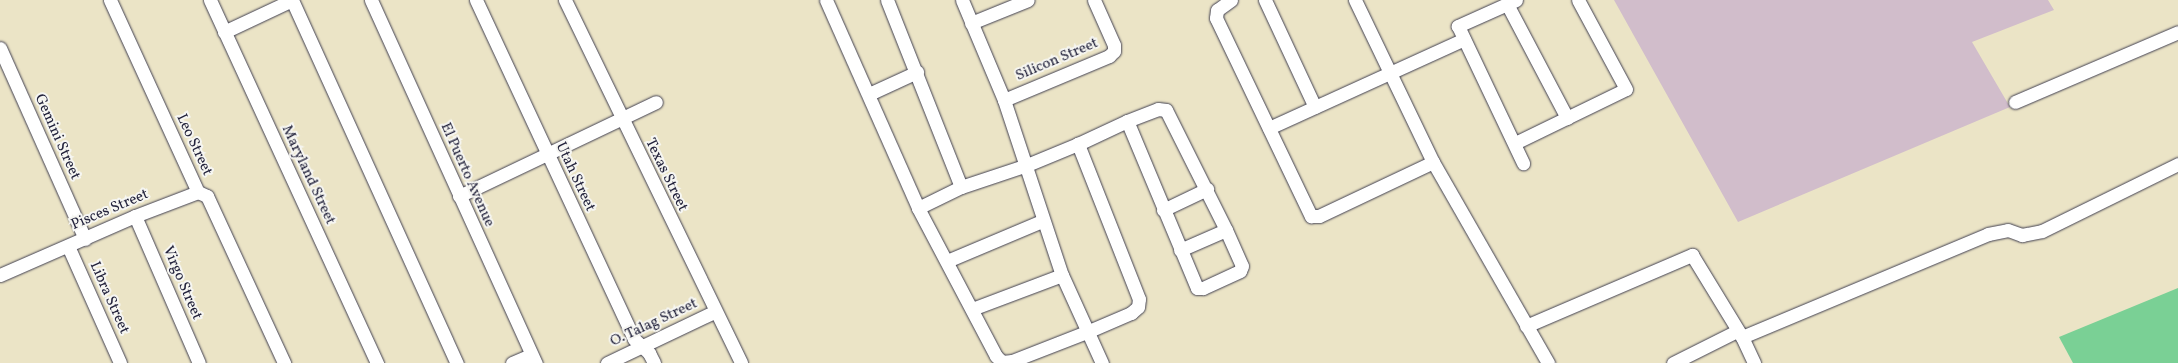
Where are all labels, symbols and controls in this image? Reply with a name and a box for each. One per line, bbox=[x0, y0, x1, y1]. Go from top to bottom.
street label: Silicon Street bbox=[1013, 35, 1101, 85]
street label: Gemini Street bbox=[30, 91, 84, 183]
street label: Leo Street bbox=[172, 111, 216, 179]
street label: El Puerto Avenue bbox=[436, 120, 498, 230]
street label: Maryland Street bbox=[277, 122, 339, 228]
street label: Texas Street bbox=[641, 136, 691, 214]
street label: Utah Street bbox=[551, 140, 599, 214]
street label: Pisces Street bbox=[69, 186, 151, 234]
street label: Virgo Street bbox=[158, 243, 206, 323]
street label: Libra Street bbox=[85, 259, 133, 337]
street label: O. Talag Street bbox=[607, 295, 701, 351]

